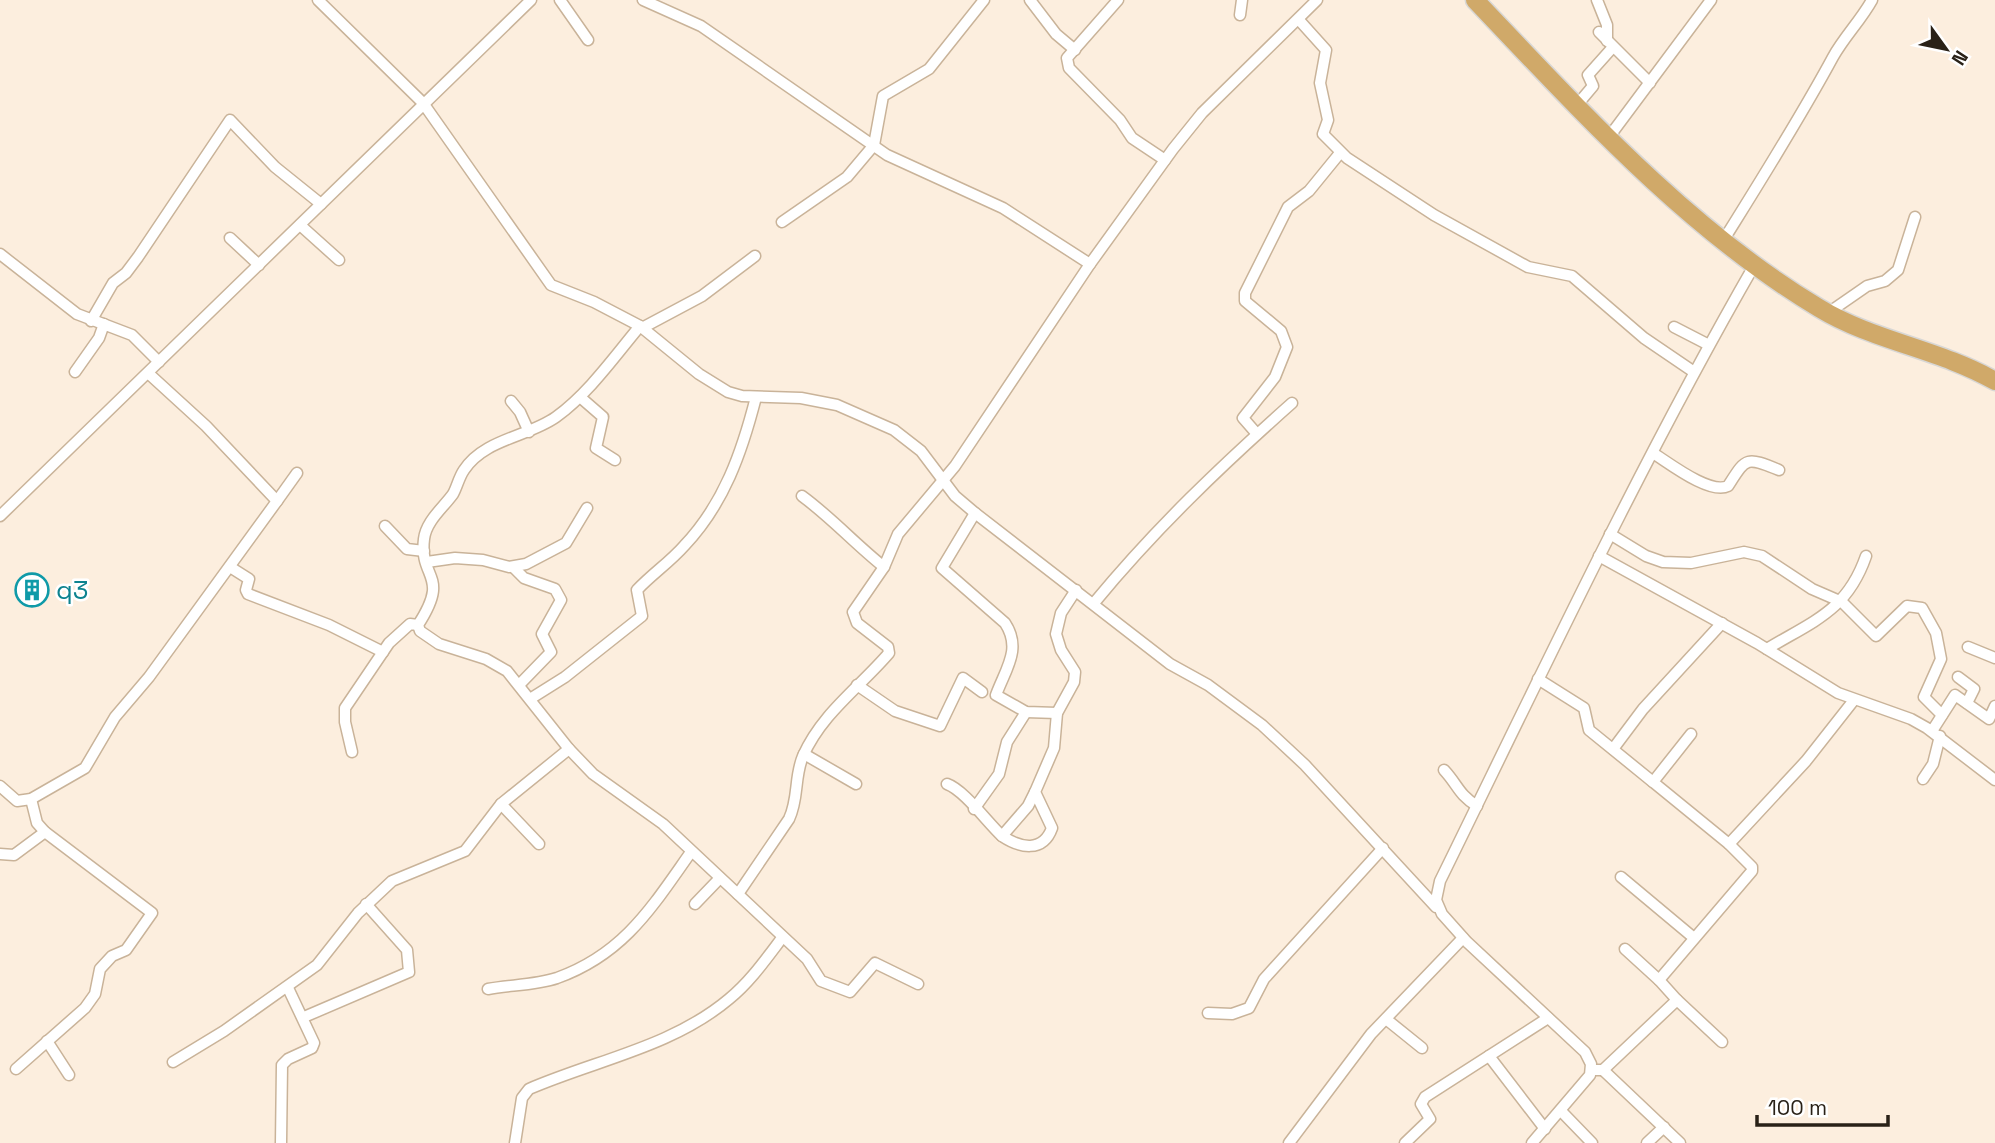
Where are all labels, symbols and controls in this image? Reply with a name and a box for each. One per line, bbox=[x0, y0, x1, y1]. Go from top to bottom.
north arrow bbox=[1911, 14, 1981, 84]
text: N bbox=[1946, 46, 1974, 70]
building icon: q3 bbox=[13, 571, 51, 609]
place label: q3 bbox=[56, 573, 88, 607]
scale bar bbox=[1757, 1084, 1888, 1128]
text: 100 m bbox=[1768, 1094, 1827, 1121]

